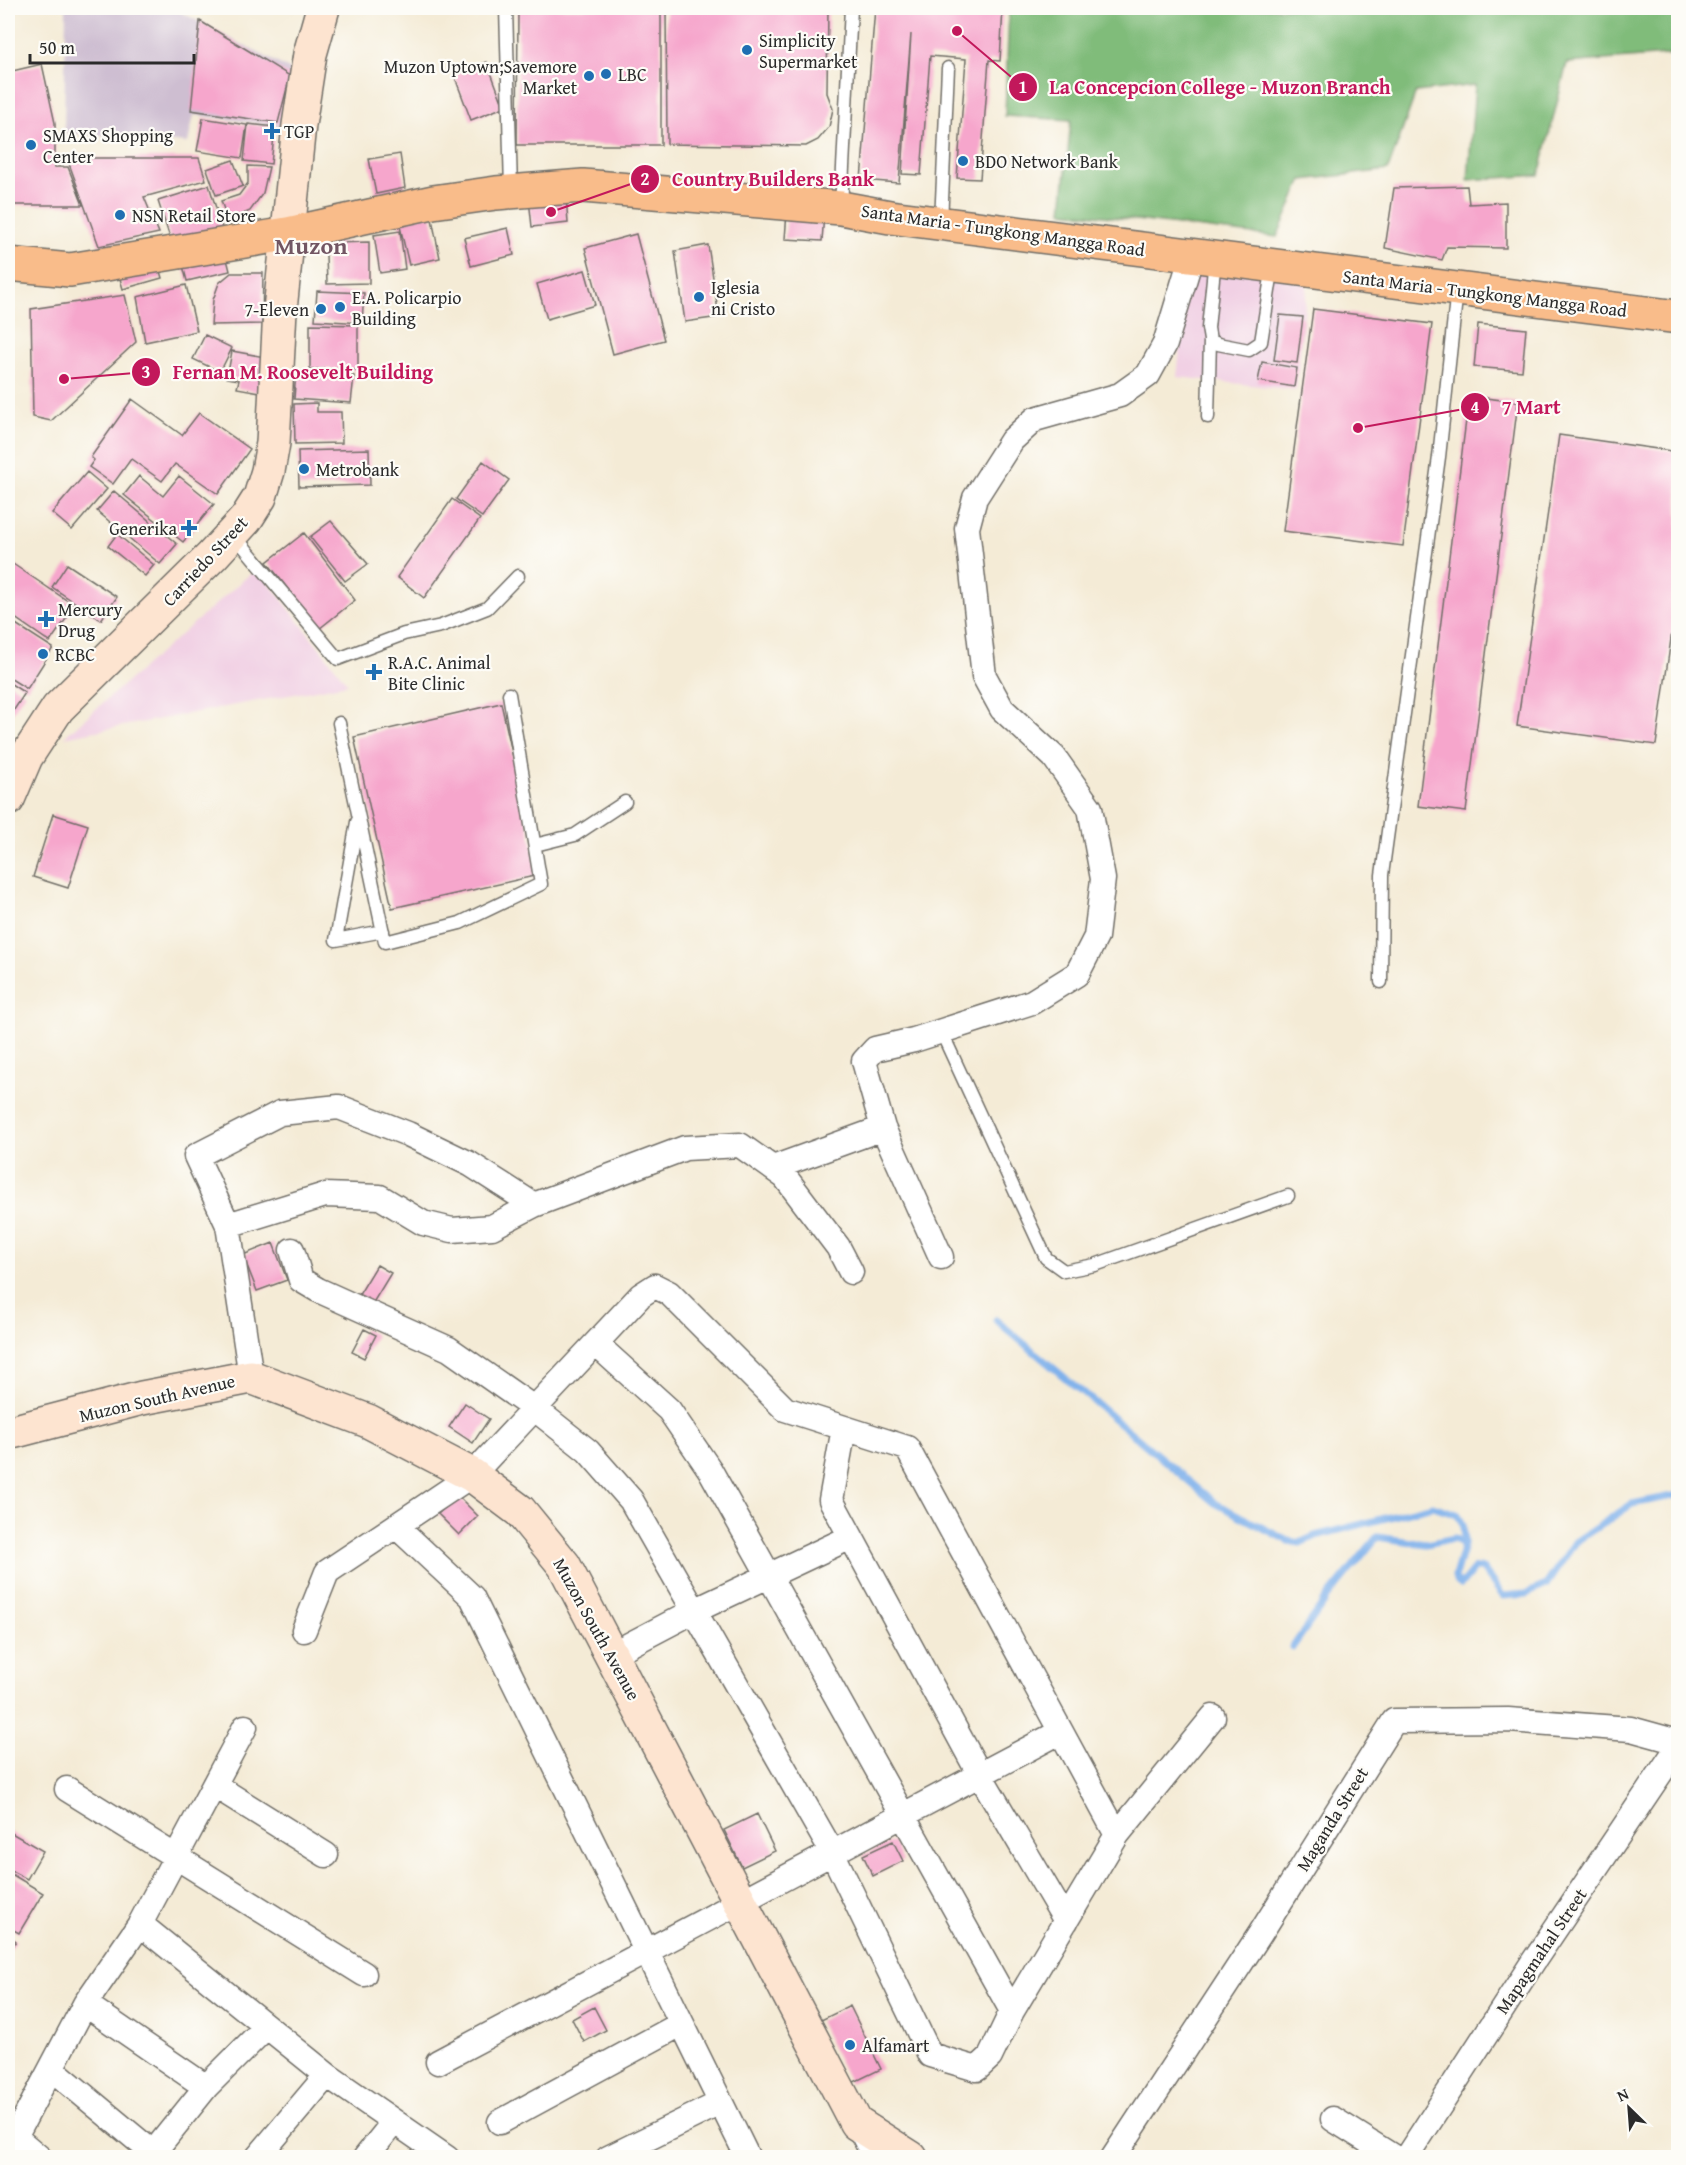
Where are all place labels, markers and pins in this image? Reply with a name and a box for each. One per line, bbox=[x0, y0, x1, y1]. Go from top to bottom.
place label: Simplicity Supermarket bbox=[759, 27, 858, 75]
marker: Simplicity Supermarket bbox=[740, 43, 754, 57]
place label: Muzon Uptown;Savemore Market bbox=[384, 53, 578, 101]
place label: LBC bbox=[618, 61, 647, 88]
marker: LBC bbox=[599, 67, 613, 81]
callout: La Concepcion College - Muzon Branch bbox=[1008, 68, 1403, 106]
marker: Muzon Uptown;Savemore Market bbox=[582, 69, 596, 83]
place label: TGP bbox=[284, 118, 314, 145]
place label: SMAXS Shopping Center bbox=[43, 122, 173, 170]
marker: TGP bbox=[265, 124, 279, 138]
marker: SMAXS Shopping Center bbox=[24, 138, 38, 152]
place label: BDO Network Bank bbox=[975, 148, 1119, 175]
marker: BDO Network Bank bbox=[956, 154, 970, 168]
callout: Country Builders Bank bbox=[630, 160, 886, 198]
place label: NSN Retail Store bbox=[132, 202, 256, 229]
marker: NSN Retail Store bbox=[113, 208, 127, 222]
place label: Iglesia ni Cristo bbox=[711, 274, 775, 322]
place label: E.A. Policarpio Building bbox=[352, 284, 462, 332]
marker: Iglesia ni Cristo bbox=[692, 290, 706, 304]
place label: 7-Eleven bbox=[244, 296, 309, 323]
marker: E.A. Policarpio Building bbox=[333, 300, 347, 314]
marker: 7-Eleven bbox=[314, 302, 328, 316]
callout: Fernan M. Roosevelt Building bbox=[131, 353, 446, 391]
callout: 7 Mart bbox=[1460, 388, 1573, 426]
place label: Metrobank bbox=[316, 456, 400, 483]
marker: Metrobank bbox=[297, 462, 311, 476]
place label: Generika bbox=[109, 515, 177, 542]
marker: Generika bbox=[182, 521, 196, 535]
place label: Mercury Drug bbox=[58, 596, 122, 644]
marker: Mercury Drug bbox=[39, 612, 53, 626]
place label: RCBC bbox=[55, 641, 95, 668]
marker: RCBC bbox=[36, 647, 50, 661]
place label: R.A.C. Animal Bite Clinic bbox=[388, 649, 490, 697]
marker: R.A.C. Animal Bite Clinic bbox=[365, 663, 383, 681]
place label: Alfamart bbox=[862, 2032, 930, 2059]
marker: Alfamart bbox=[843, 2038, 857, 2052]

